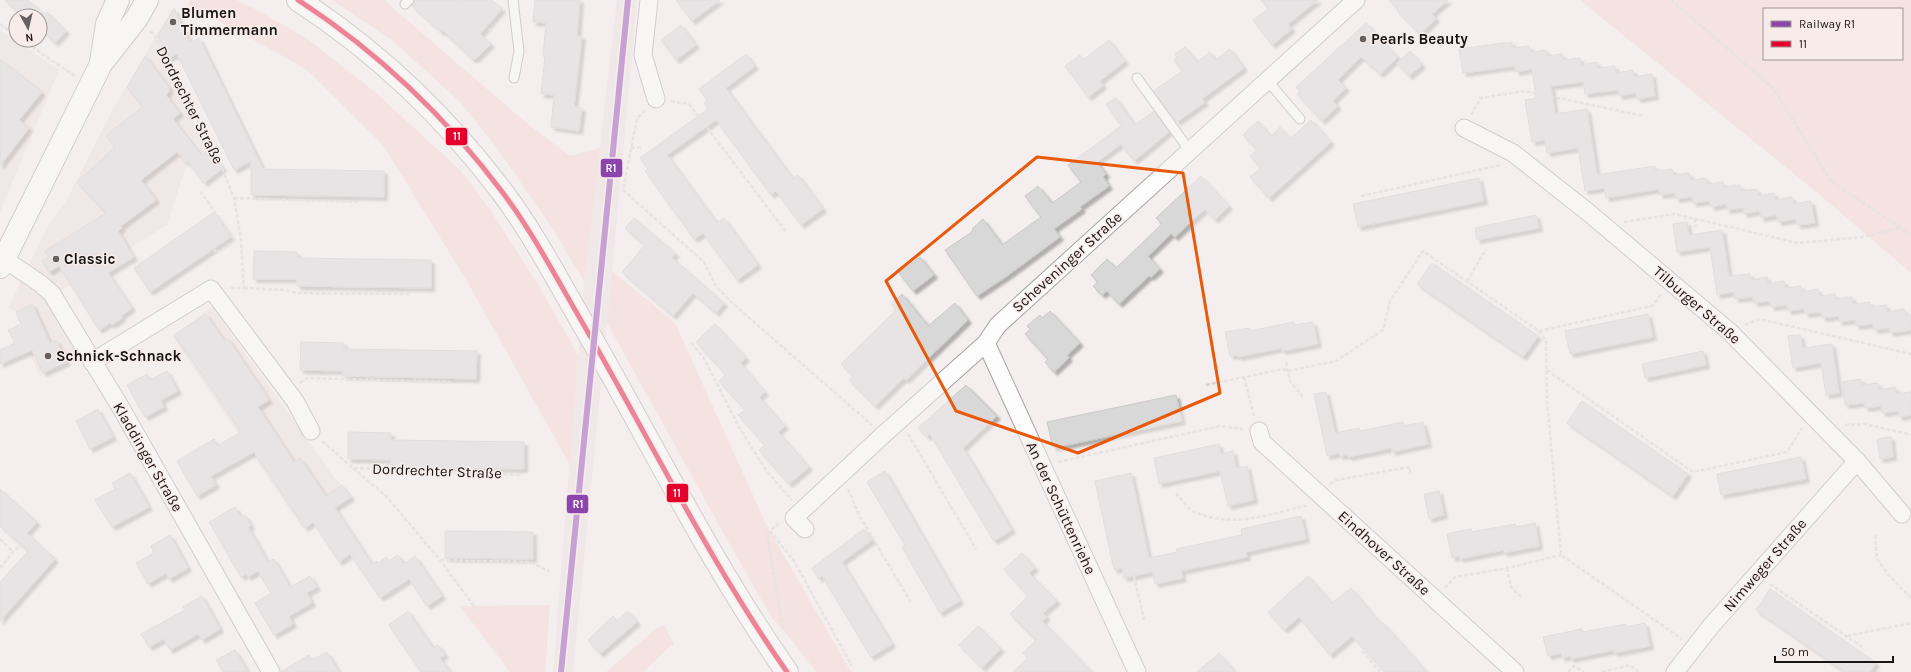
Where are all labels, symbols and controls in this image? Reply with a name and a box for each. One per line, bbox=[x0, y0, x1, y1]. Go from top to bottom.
place label: Blumen Timmermann bbox=[181, 4, 278, 39]
north arrow bbox=[8, 8, 48, 48]
legend bbox=[1763, 8, 1903, 60]
marker: Blumen Timmermann bbox=[168, 17, 178, 27]
text: Railway R1 bbox=[1799, 17, 1855, 31]
text: N bbox=[25, 30, 34, 44]
place label: Pearls Beauty bbox=[1371, 30, 1468, 48]
marker: Pearls Beauty bbox=[1358, 34, 1368, 44]
text: 11 bbox=[1799, 37, 1807, 51]
street label: Dordrechter Straße bbox=[152, 43, 228, 167]
line badge: 11 bbox=[445, 127, 468, 146]
text: 11 bbox=[453, 130, 461, 143]
line badge: R1 bbox=[600, 158, 623, 178]
text: R1 bbox=[605, 162, 617, 175]
street label: Scheveninger Straße bbox=[1008, 208, 1126, 316]
place label: Classic bbox=[64, 250, 116, 268]
marker: Classic bbox=[51, 254, 61, 264]
street label: Tilburger Straße bbox=[1650, 262, 1744, 348]
place label: Schnick-Schnack bbox=[56, 347, 181, 365]
marker: Schnick-Schnack bbox=[43, 351, 53, 361]
street label: Kladdinger Straße bbox=[109, 399, 187, 515]
street label: An der Schüttenriehe bbox=[1022, 439, 1100, 577]
street label: Dordrechter Straße bbox=[372, 460, 502, 482]
line badge: 11 bbox=[666, 483, 689, 503]
text: 11 bbox=[673, 487, 681, 500]
line badge: R1 bbox=[566, 494, 589, 514]
text: R1 bbox=[572, 498, 584, 511]
street label: Eindhover Straße bbox=[1334, 507, 1434, 599]
street label: Nimweger Straße bbox=[1720, 515, 1810, 615]
scale bar bbox=[1775, 638, 1893, 664]
text: 50 m bbox=[1781, 645, 1809, 659]

